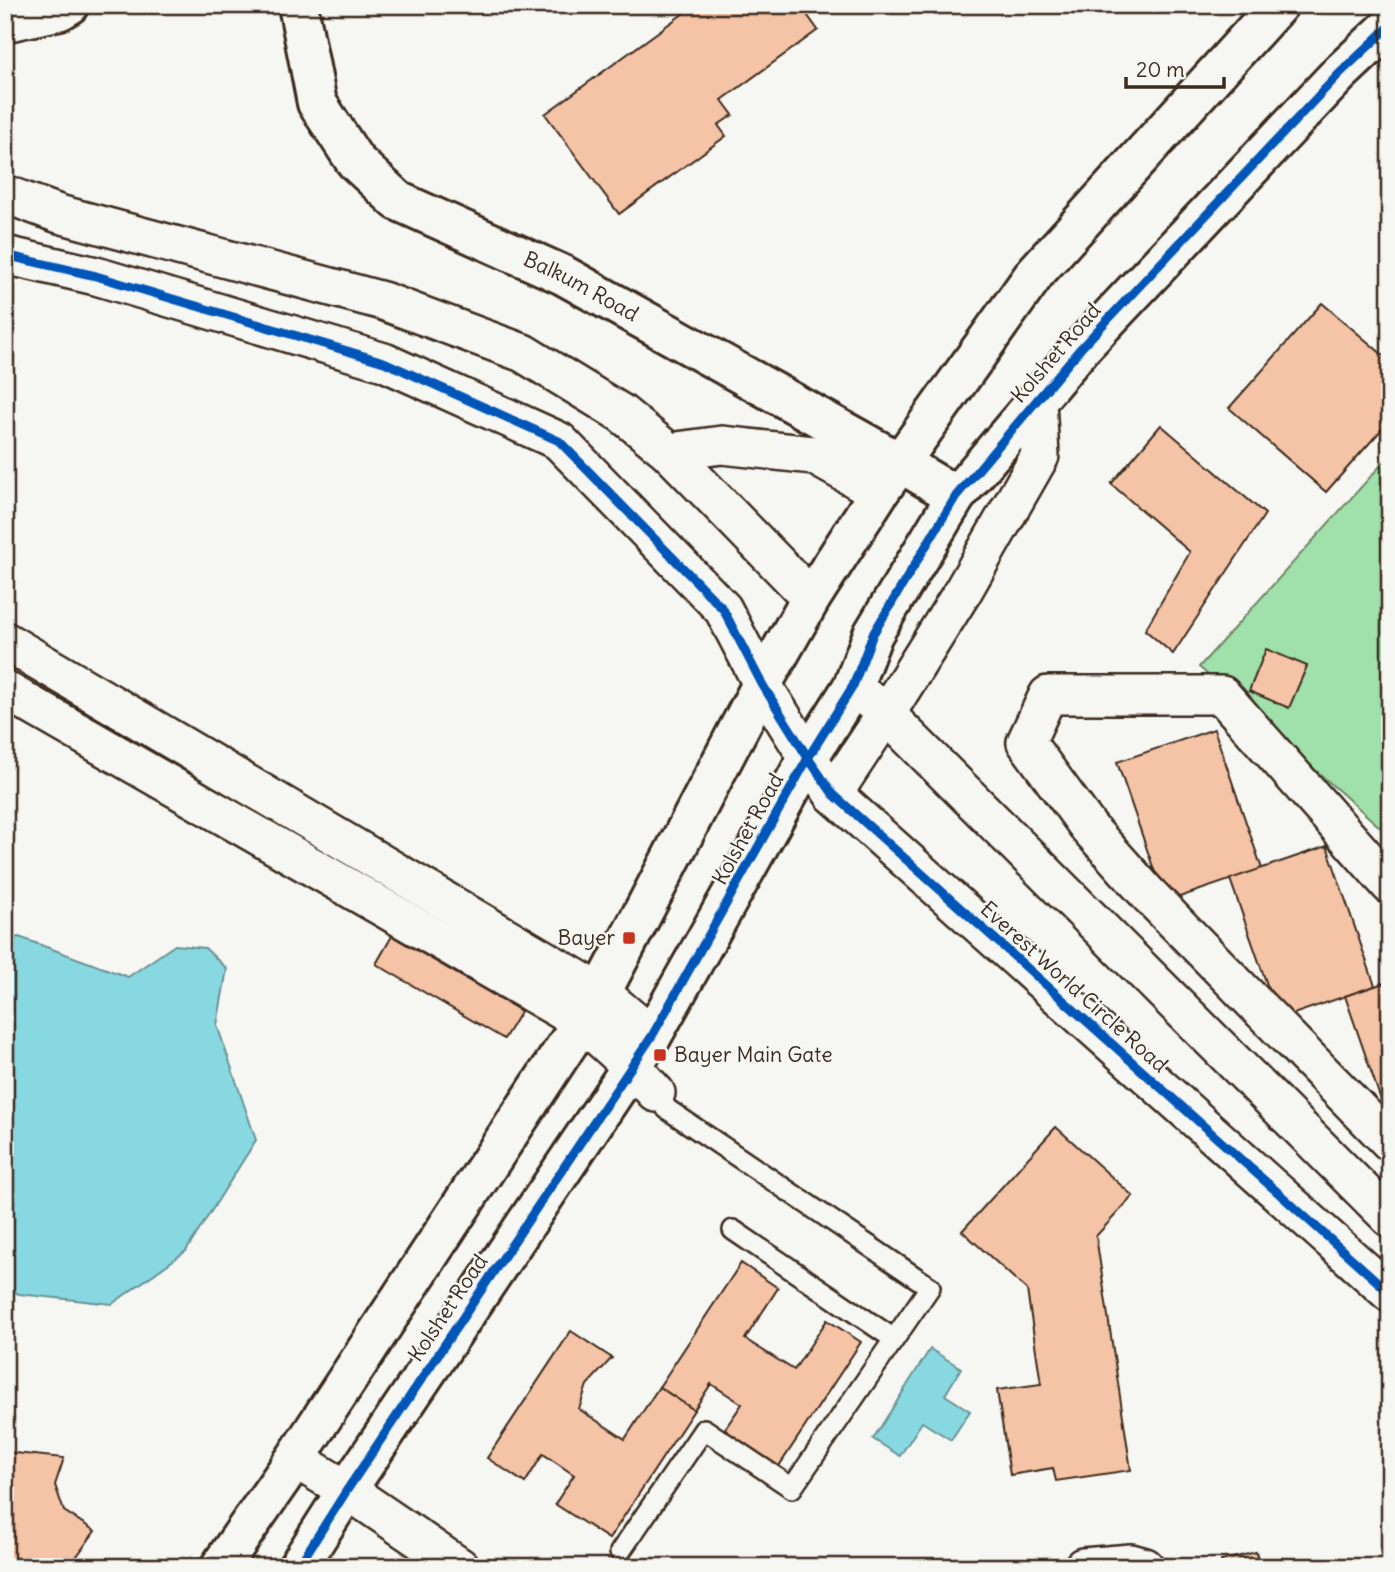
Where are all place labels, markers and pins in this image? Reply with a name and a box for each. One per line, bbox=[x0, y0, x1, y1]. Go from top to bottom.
place label: Bayer bbox=[558, 924, 615, 951]
marker: Bayer bbox=[621, 930, 637, 946]
place label: Bayer Main Gate bbox=[674, 1041, 833, 1068]
marker: Bayer Main Gate bbox=[652, 1047, 668, 1063]

